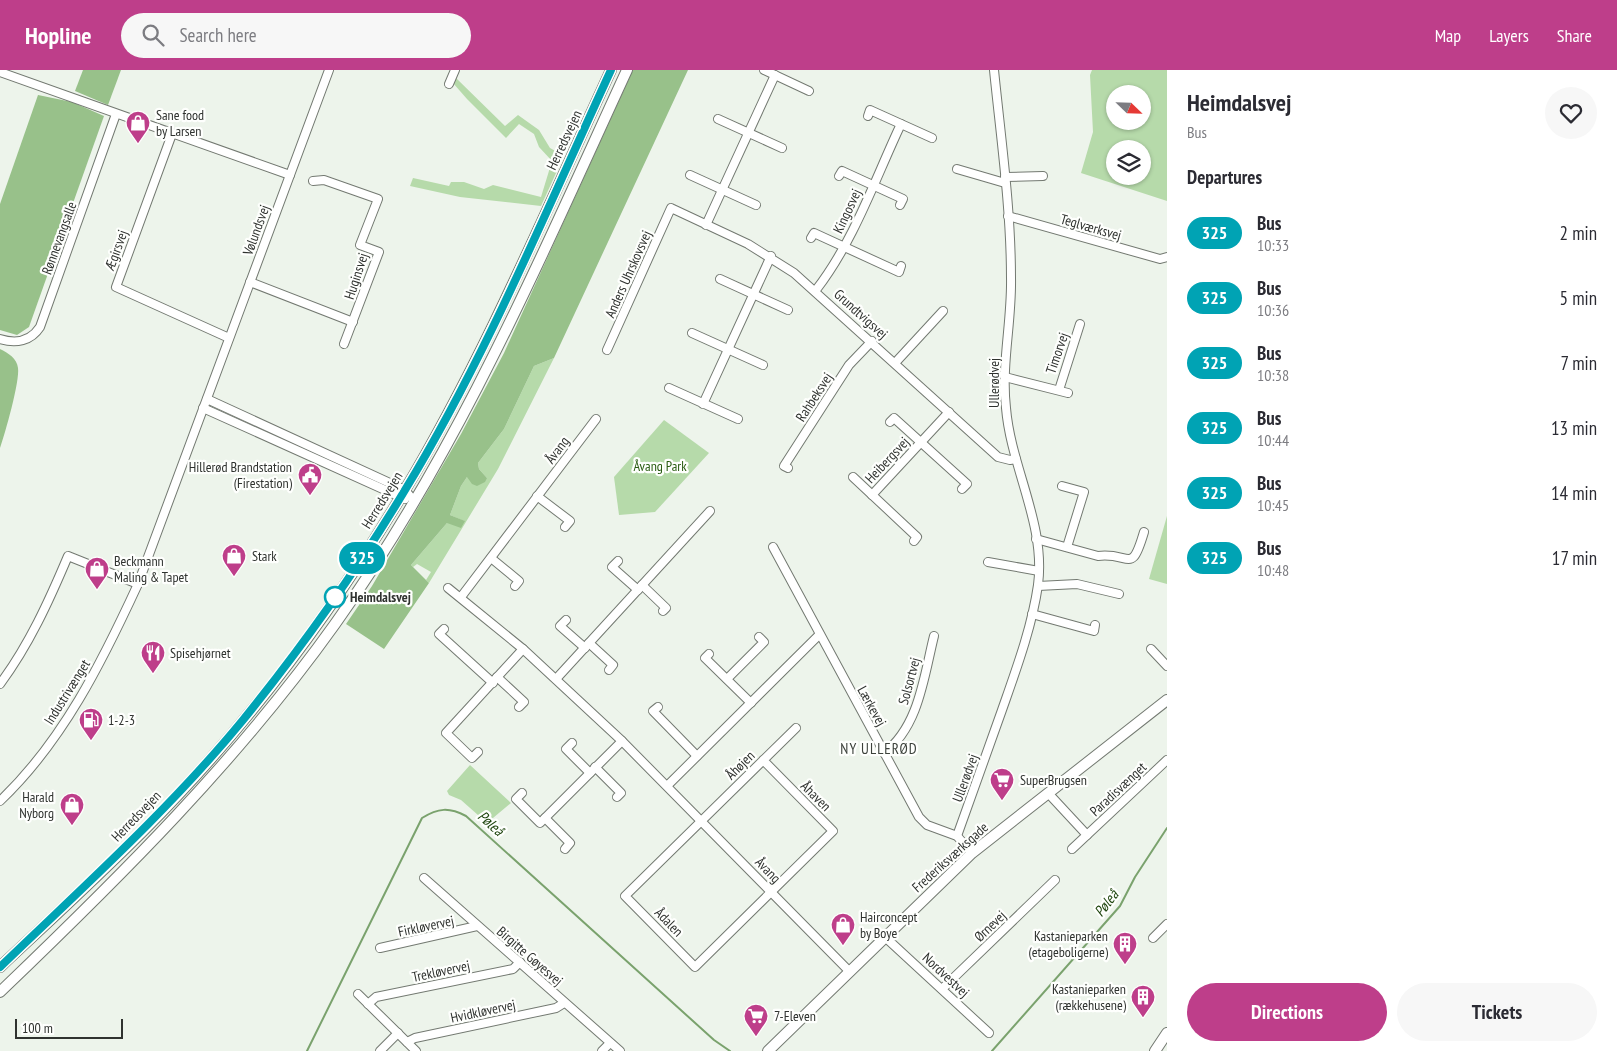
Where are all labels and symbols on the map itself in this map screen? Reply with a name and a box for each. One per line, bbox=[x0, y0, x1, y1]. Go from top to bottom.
north arrow bbox=[1106, 85, 1151, 130]
place label: Sane food by Larsen bbox=[156, 106, 204, 140]
street label: Herredsvejen bbox=[542, 107, 586, 173]
shop icon: Sane food by Larsen bbox=[125, 110, 151, 144]
street label: Kingosvej bbox=[829, 186, 865, 236]
street label: Rønnevangsalle bbox=[38, 199, 81, 277]
street label: Vølundsvej bbox=[238, 202, 273, 259]
street label: Teglværksvej bbox=[1059, 210, 1123, 244]
street label: Ægirsvej bbox=[100, 227, 132, 273]
street label: Anders Uhrskovsvej bbox=[601, 228, 655, 320]
street label: Huginsvej bbox=[340, 250, 372, 302]
street label: Grundtvigsvej bbox=[830, 285, 892, 343]
street label: Timorvej bbox=[1042, 330, 1072, 376]
street label: Ullerødvej bbox=[985, 358, 1003, 408]
street label: Rahbeksvej bbox=[792, 369, 836, 425]
street label: Åvang bbox=[541, 433, 573, 467]
street label: Heibergsvej bbox=[861, 433, 913, 487]
park label: Åvang Park bbox=[633, 457, 687, 475]
place label: Hillerød Brandstation (Firestation) bbox=[189, 458, 293, 492]
public building icon: Hillerød Brandstation (Firestation) bbox=[297, 462, 323, 496]
street label: Herredsvejen bbox=[357, 468, 407, 532]
line badge: 325 bbox=[333, 542, 391, 574]
shop icon: Stark bbox=[221, 543, 247, 577]
place label: Stark bbox=[252, 547, 277, 565]
place label: Beckmann Maling & Tapet bbox=[114, 552, 188, 586]
shop icon: Beckmann Maling & Tapet bbox=[84, 556, 110, 590]
marker: Heimdalsvej bbox=[324, 586, 346, 608]
place label: Heimdalsvej bbox=[350, 588, 411, 606]
restaurant icon: Spisehjørnet bbox=[140, 640, 166, 674]
place label: Spisehjørnet bbox=[170, 644, 231, 662]
street label: Solsortvej bbox=[894, 655, 924, 707]
street label: Industrivænget bbox=[40, 656, 94, 728]
street label: Lærkevej bbox=[854, 683, 890, 729]
fuel station icon: 1-2-3 bbox=[78, 707, 104, 741]
place label: 1-2-3 bbox=[108, 711, 135, 729]
district label: NY ULLERØD bbox=[840, 739, 918, 758]
street label: Åhøjen bbox=[722, 747, 758, 783]
street label: Ullerødvej bbox=[948, 752, 982, 804]
street label: Paradisvænget bbox=[1086, 758, 1150, 820]
supermarket icon: SuperBrugsen bbox=[989, 767, 1015, 801]
place label: SuperBrugsen bbox=[1020, 771, 1087, 789]
street label: Åhaven bbox=[797, 777, 835, 815]
street label: Herredsvejen bbox=[107, 787, 165, 845]
place label: Harald Nyborg bbox=[19, 788, 54, 822]
shop icon: Harald Nyborg bbox=[59, 792, 85, 826]
water label: Pøleå bbox=[474, 806, 509, 840]
street label: Frederiksværksgade bbox=[908, 818, 992, 896]
street label: Åvang bbox=[751, 853, 785, 887]
water label: Pøleå bbox=[1090, 885, 1123, 920]
street label: Ådalen bbox=[651, 904, 687, 940]
street label: Ørnevej bbox=[970, 907, 1010, 945]
place label: Hairconcept by Boye bbox=[860, 908, 918, 942]
street label: Firkløvervej bbox=[396, 911, 456, 941]
shop icon: Hairconcept by Boye bbox=[830, 912, 856, 946]
street label: Birgitte Gøyesvej bbox=[493, 922, 567, 990]
place label: Kastanieparken (etageboligerne) bbox=[1028, 927, 1109, 961]
building icon: Kastanieparken (etageboligerne) bbox=[1112, 931, 1138, 965]
street label: Nordvestvej bbox=[919, 949, 973, 1001]
street label: Trekløvervej bbox=[410, 956, 472, 986]
place label: Kastanieparken (rækkehusene) bbox=[1052, 980, 1127, 1014]
building icon: Kastanieparken (rækkehusene) bbox=[1130, 984, 1156, 1018]
street label: Hvidkløvervej bbox=[449, 995, 517, 1027]
supermarket icon: 7-Eleven bbox=[743, 1003, 769, 1037]
place label: 7-Eleven bbox=[774, 1007, 816, 1025]
scale bar bbox=[15, 1016, 122, 1039]

